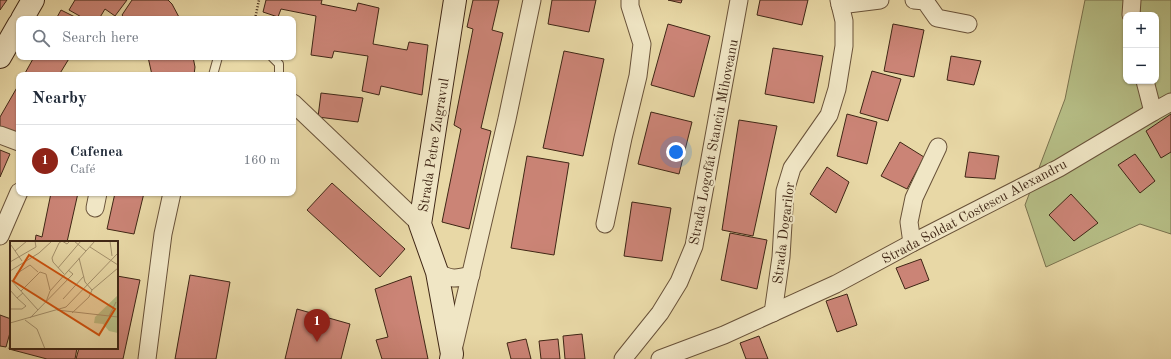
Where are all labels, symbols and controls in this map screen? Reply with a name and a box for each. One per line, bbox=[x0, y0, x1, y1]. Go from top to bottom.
map controls bbox=[1123, 12, 1159, 84]
button: + bbox=[1123, 12, 1159, 48]
search box bbox=[16, 16, 296, 60]
icon: search bbox=[30, 27, 52, 49]
text: Search here bbox=[62, 31, 139, 46]
street label: Strada Logofăt Stanciu Mihoveanu bbox=[687, 38, 741, 246]
button: − bbox=[1123, 48, 1159, 84]
street label: Strada Petre Zugravul bbox=[416, 77, 452, 213]
text: Nearby bbox=[32, 90, 87, 107]
your location bbox=[666, 142, 686, 162]
text: Cafenea bbox=[70, 145, 123, 160]
text: 1 bbox=[41, 154, 49, 167]
text: 160 m bbox=[243, 154, 280, 167]
street label: Strada Soldat Costescu Alexandru bbox=[880, 157, 1070, 267]
text: Café bbox=[70, 163, 95, 176]
street label: Strada Dogarilor bbox=[771, 181, 797, 285]
inset map bbox=[10, 241, 118, 349]
pin: 1 bbox=[304, 309, 330, 342]

